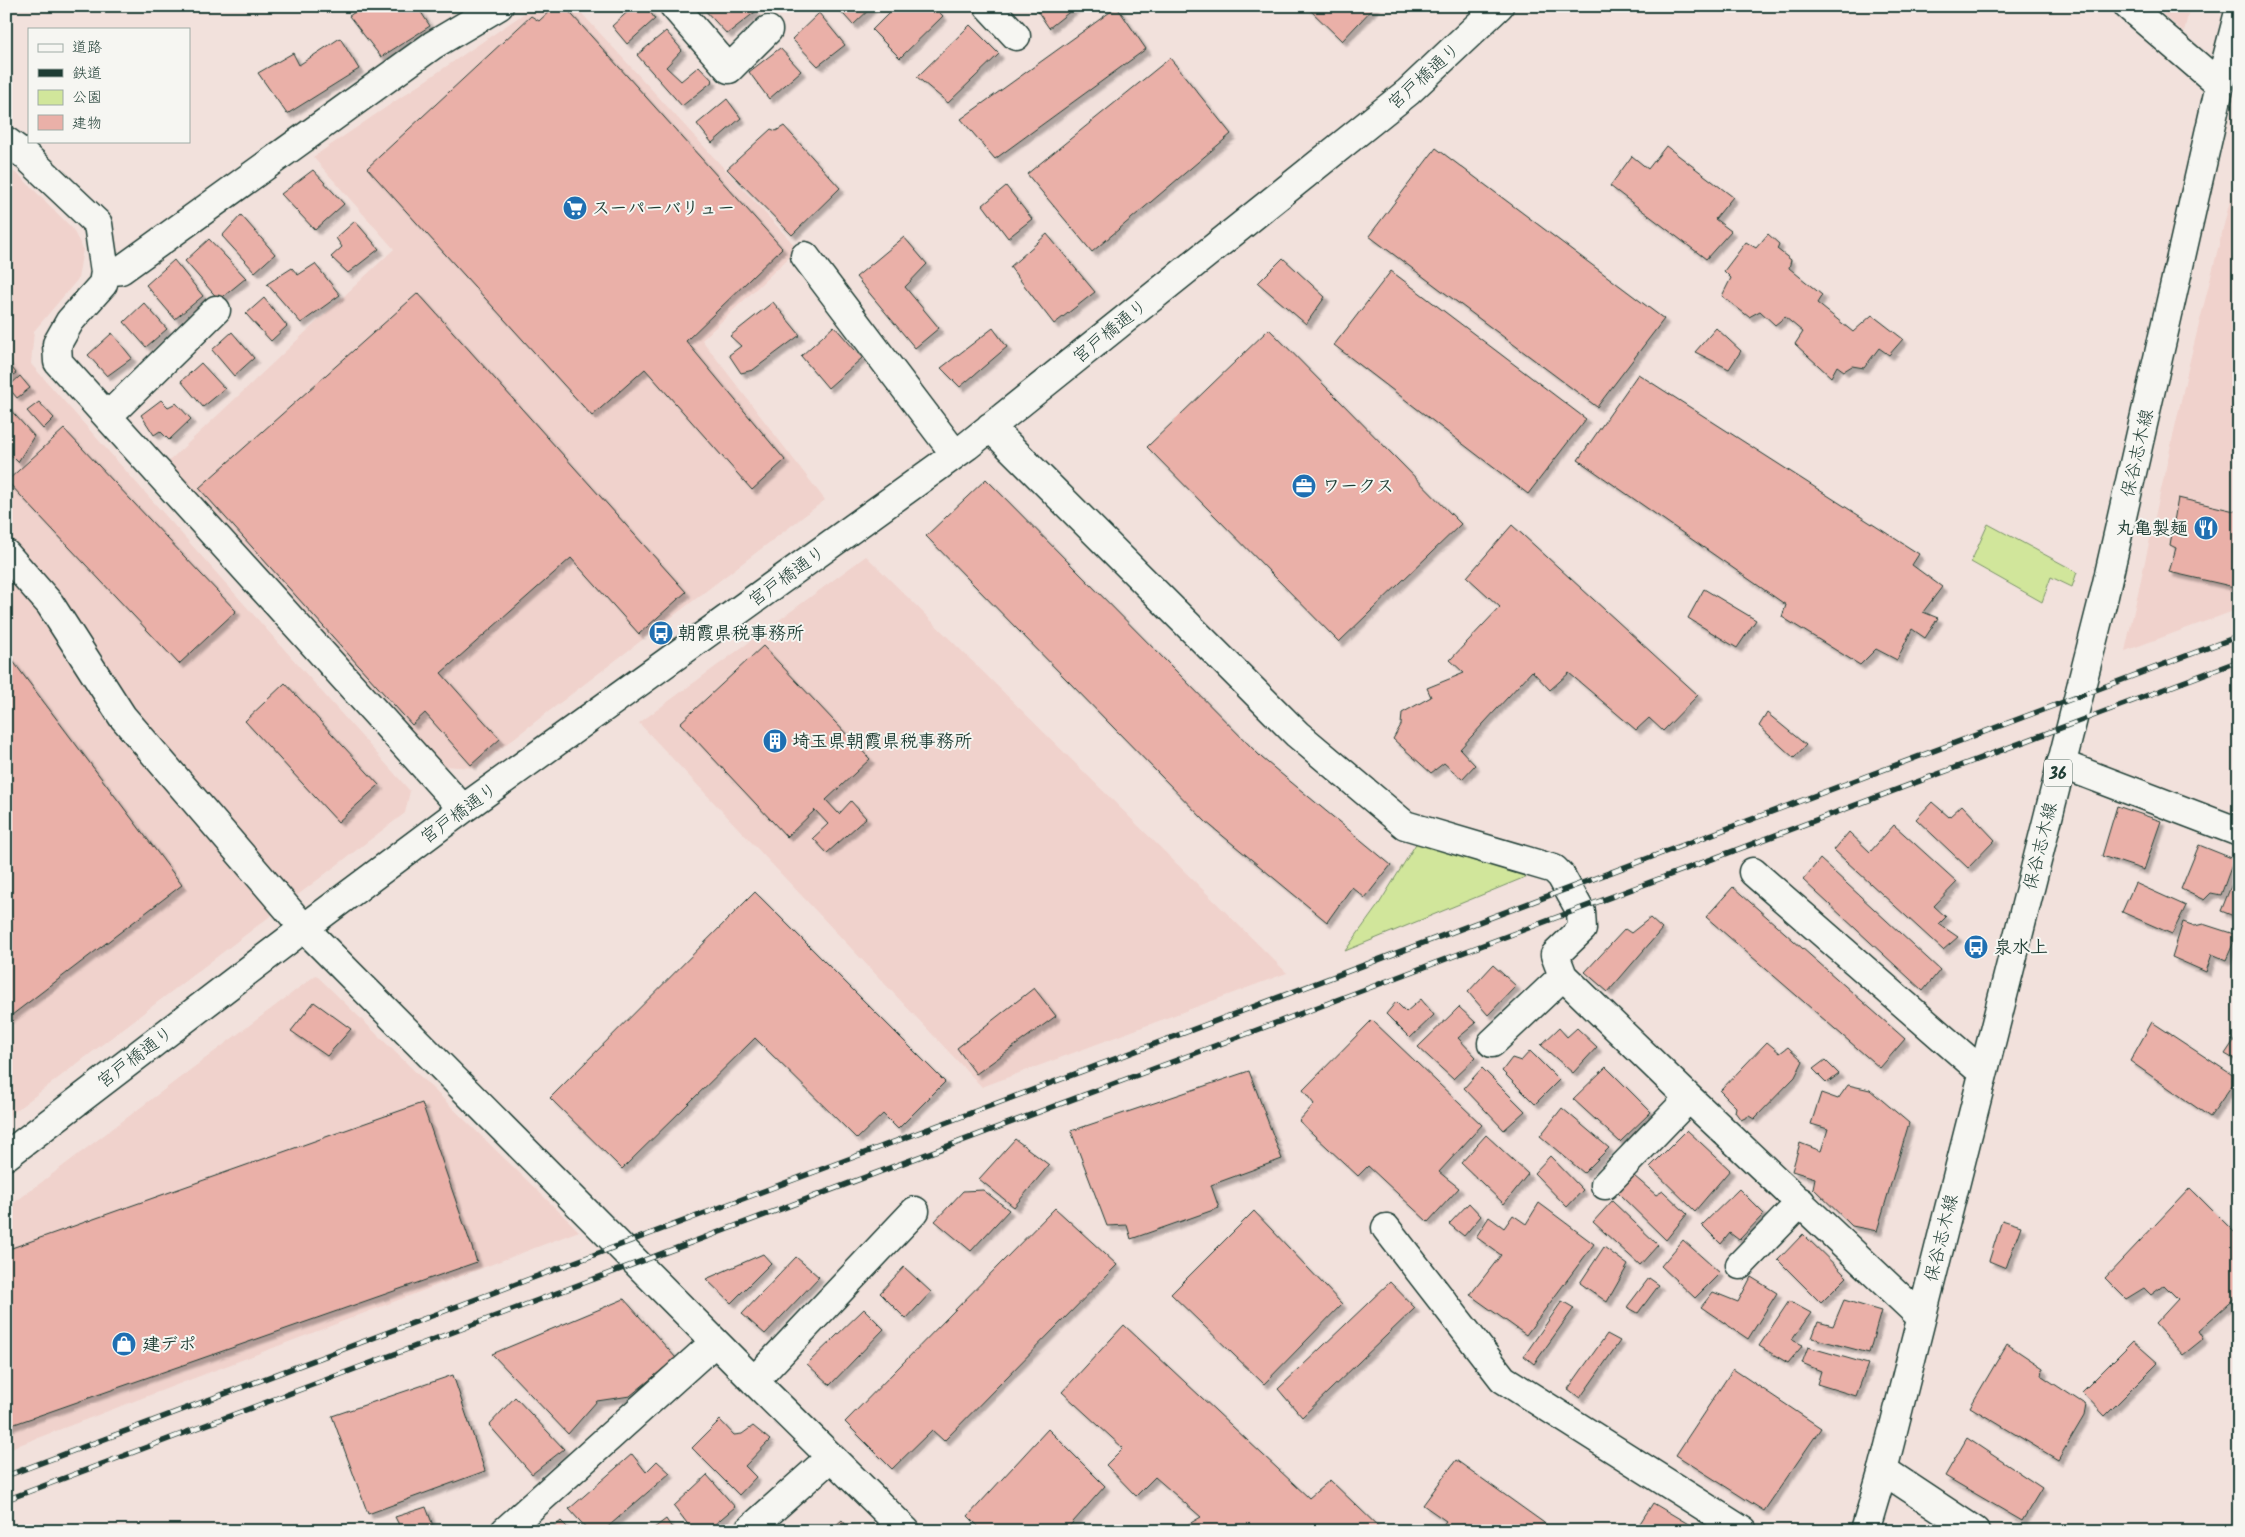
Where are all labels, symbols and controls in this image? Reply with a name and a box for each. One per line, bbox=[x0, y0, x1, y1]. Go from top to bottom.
legend bbox=[28, 28, 190, 142]
text: 道路 bbox=[72, 36, 102, 60]
street label: 宮戸橋通り bbox=[1382, 36, 1468, 118]
text: 鉄道 bbox=[72, 62, 102, 86]
text: 公園 bbox=[72, 86, 102, 110]
text: 建物 bbox=[72, 112, 102, 136]
supermarket icon: スーパーバリュー bbox=[562, 195, 588, 221]
place label: スーパーバリュー bbox=[592, 195, 735, 224]
street label: 宮戸橋通り bbox=[1067, 293, 1155, 372]
street label: 保谷志木線 bbox=[2114, 406, 2163, 500]
office icon: ワークス bbox=[1291, 473, 1317, 499]
place label: ワークス bbox=[1322, 473, 1394, 502]
place label: 丸亀製麺 bbox=[2116, 515, 2188, 544]
restaurant icon: 丸亀製麺 bbox=[2193, 515, 2219, 541]
street label: 宮戸橋通り bbox=[743, 539, 833, 615]
bus stop icon: 朝霞県税事務所 bbox=[648, 620, 674, 646]
place label: 朝霞県税事務所 bbox=[678, 620, 804, 649]
building icon: 埼玉県朝霞県税事務所 bbox=[762, 728, 788, 754]
place label: 埼玉県朝霞県税事務所 bbox=[792, 728, 972, 757]
road number: 36 bbox=[2044, 760, 2072, 786]
street label: 宮戸橋通り bbox=[415, 776, 505, 852]
street label: 保谷志木線 bbox=[2016, 799, 2066, 894]
bus stop icon: 泉水上 bbox=[1963, 934, 1989, 960]
place label: 泉水上 bbox=[1994, 934, 2048, 963]
street label: 宮戸橋通り bbox=[91, 1020, 181, 1097]
street label: 保谷志木線 bbox=[1917, 1191, 1967, 1286]
shop icon: 建デポ bbox=[111, 1331, 137, 1357]
place label: 建デポ bbox=[142, 1331, 196, 1360]

